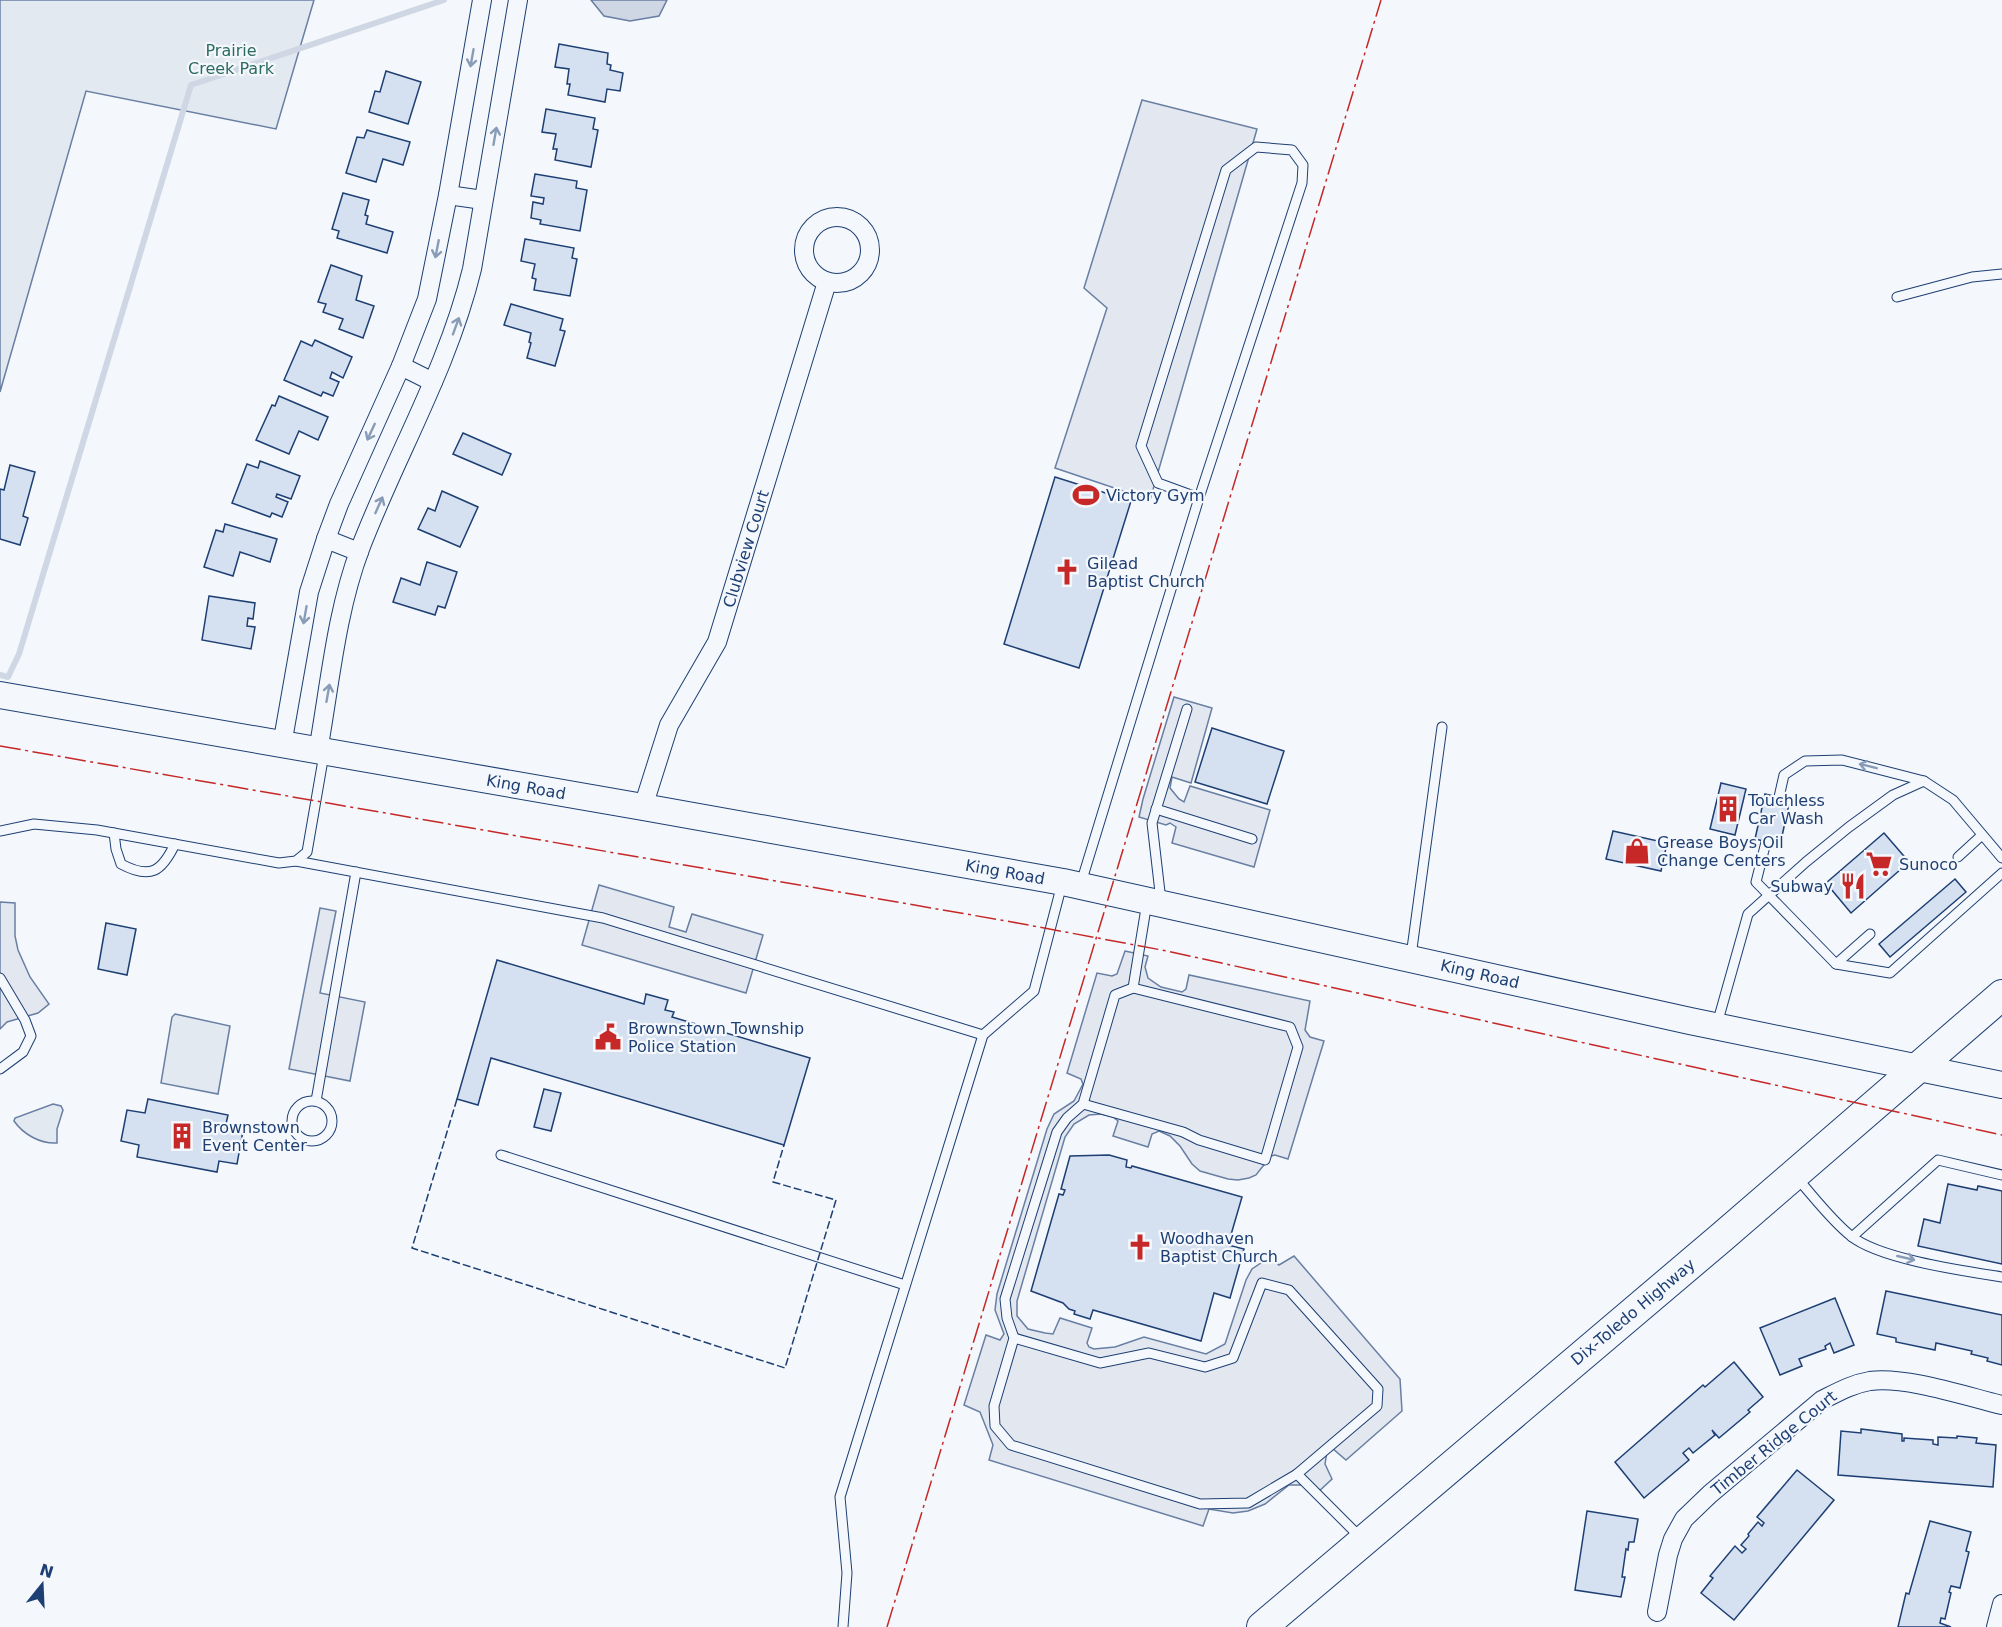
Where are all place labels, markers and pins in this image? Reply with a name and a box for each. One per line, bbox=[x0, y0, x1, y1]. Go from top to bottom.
sports icon: Victory Gym bbox=[1071, 480, 1101, 510]
place label: Victory Gym bbox=[1106, 486, 1204, 505]
place label: Gilead Baptist Church bbox=[1087, 554, 1205, 591]
church icon: Gilead Baptist Church bbox=[1052, 557, 1082, 587]
place label: Touchless Car Wash bbox=[1747, 791, 1825, 828]
building icon: Touchless Car Wash bbox=[1713, 794, 1743, 824]
place label: Grease Boys Oil Change Centers bbox=[1657, 833, 1786, 870]
shop icon: Grease Boys Oil Change Centers bbox=[1622, 836, 1652, 866]
supermarket icon: Sunoco bbox=[1864, 849, 1894, 879]
place label: Sunoco bbox=[1899, 855, 1958, 874]
restaurant icon: Subway bbox=[1838, 871, 1868, 901]
place label: Subway bbox=[1770, 877, 1833, 896]
place label: Brownstown Township Police Station bbox=[628, 1019, 804, 1056]
public building icon: Brownstown Township Police Station bbox=[593, 1022, 623, 1052]
place label: Brownstown Event Center bbox=[202, 1118, 307, 1155]
building icon: Brownstown Event Center bbox=[167, 1121, 197, 1151]
place label: Woodhaven Baptist Church bbox=[1160, 1229, 1278, 1266]
church icon: Woodhaven Baptist Church bbox=[1125, 1232, 1155, 1262]

